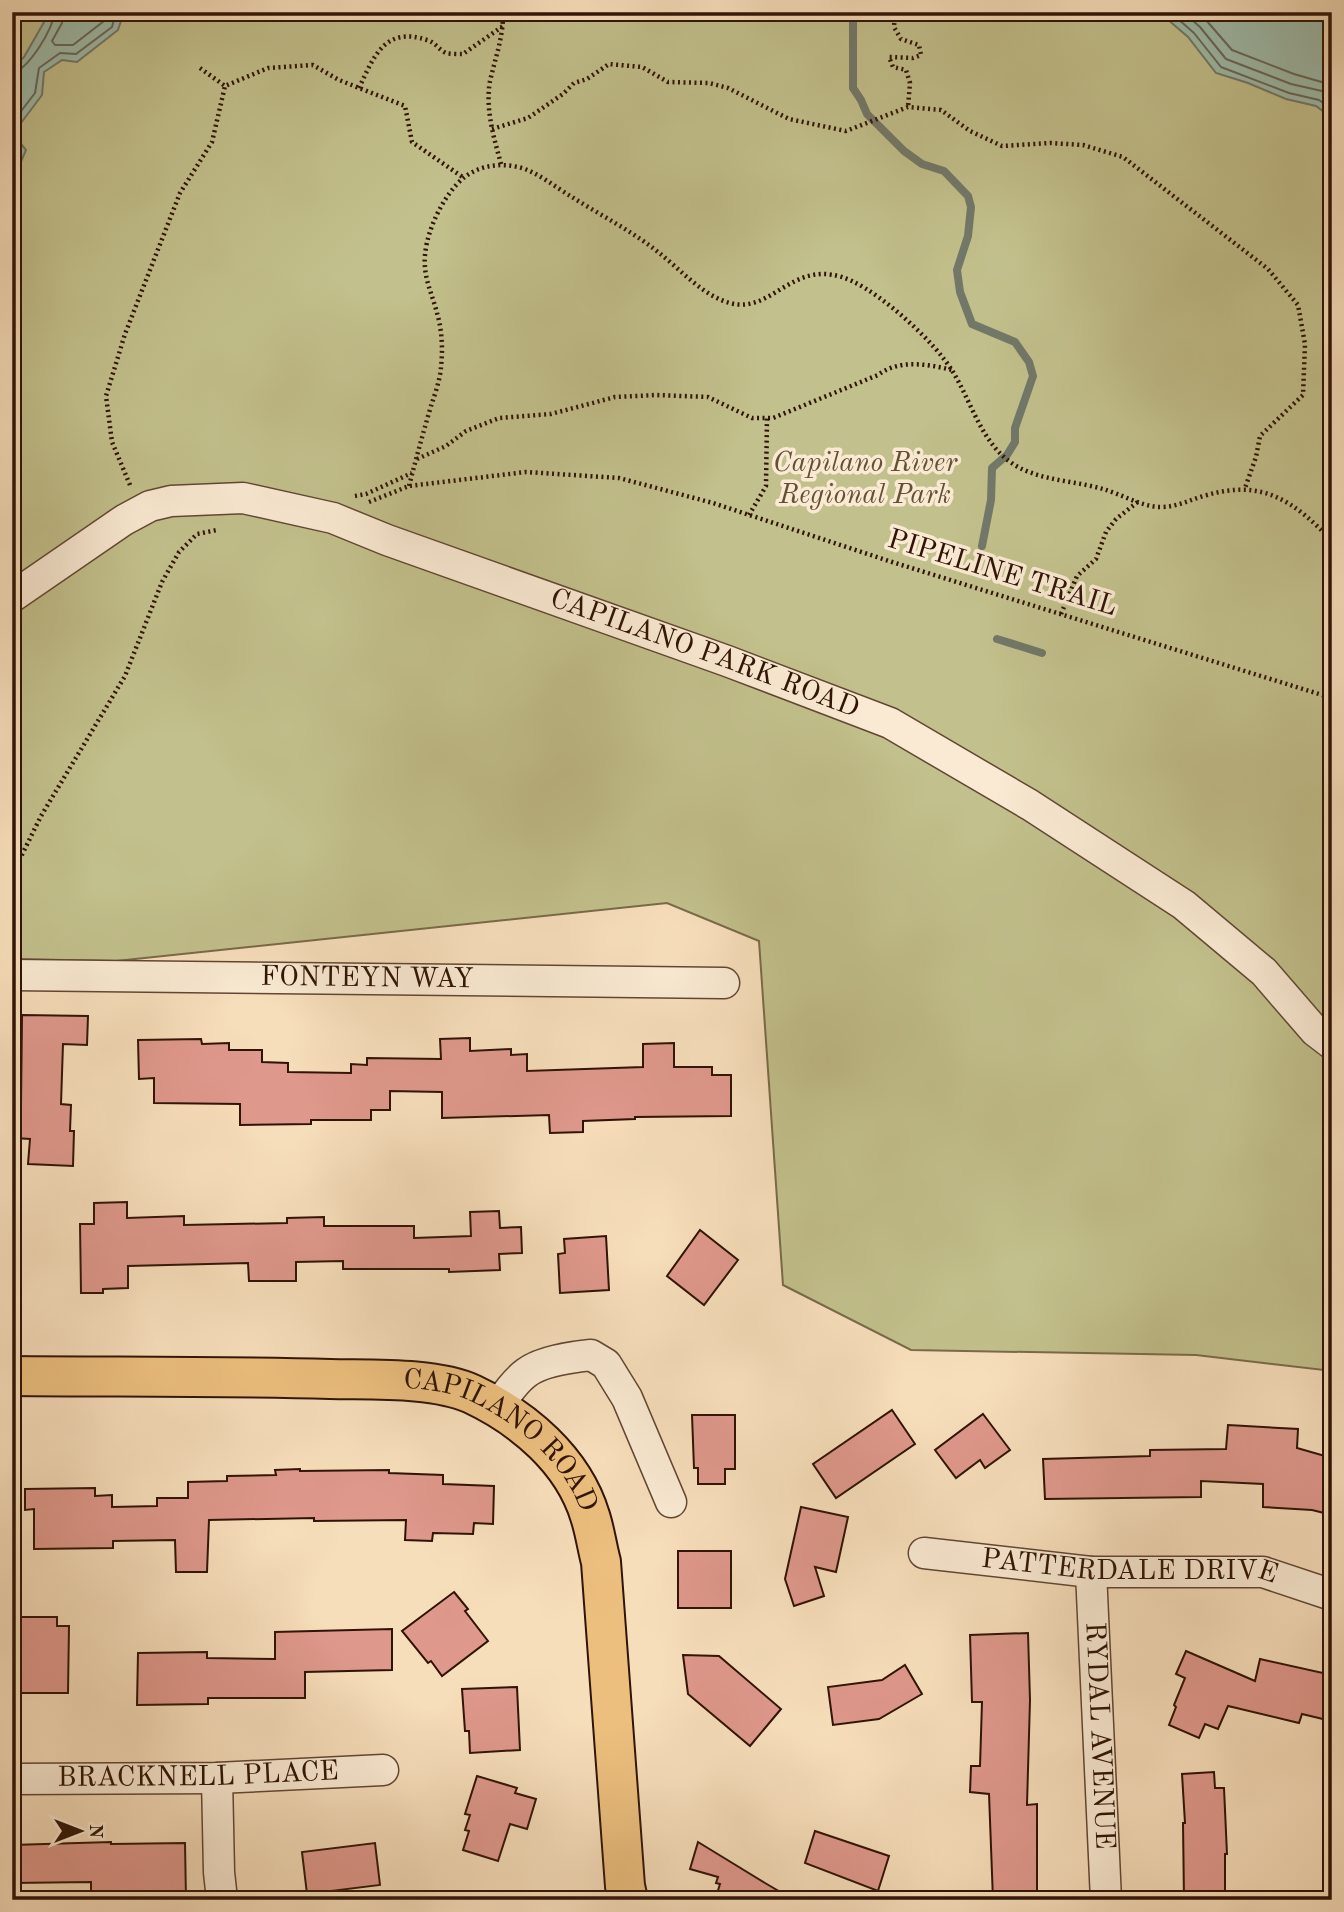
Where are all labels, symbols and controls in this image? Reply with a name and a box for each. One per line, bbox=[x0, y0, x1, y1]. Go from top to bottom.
park label: Capilano River Regional Park bbox=[773, 450, 958, 510]
street label: PIPELINE TRAIL bbox=[884, 526, 1120, 622]
street label: CAPILANO PARK ROAD bbox=[546, 585, 863, 724]
street label: FONTEYN WAY bbox=[260, 964, 474, 994]
street label: CAPILANO ROAD bbox=[402, 1367, 601, 1516]
street label: PATTERDALE DRIVE bbox=[980, 1546, 1281, 1590]
street label: RYDAL AVENUE bbox=[1079, 1621, 1118, 1850]
street label: BRACKNELL PLACE bbox=[57, 1758, 339, 1793]
north arrow bbox=[46, 1797, 116, 1867]
text: N bbox=[85, 1824, 104, 1839]

